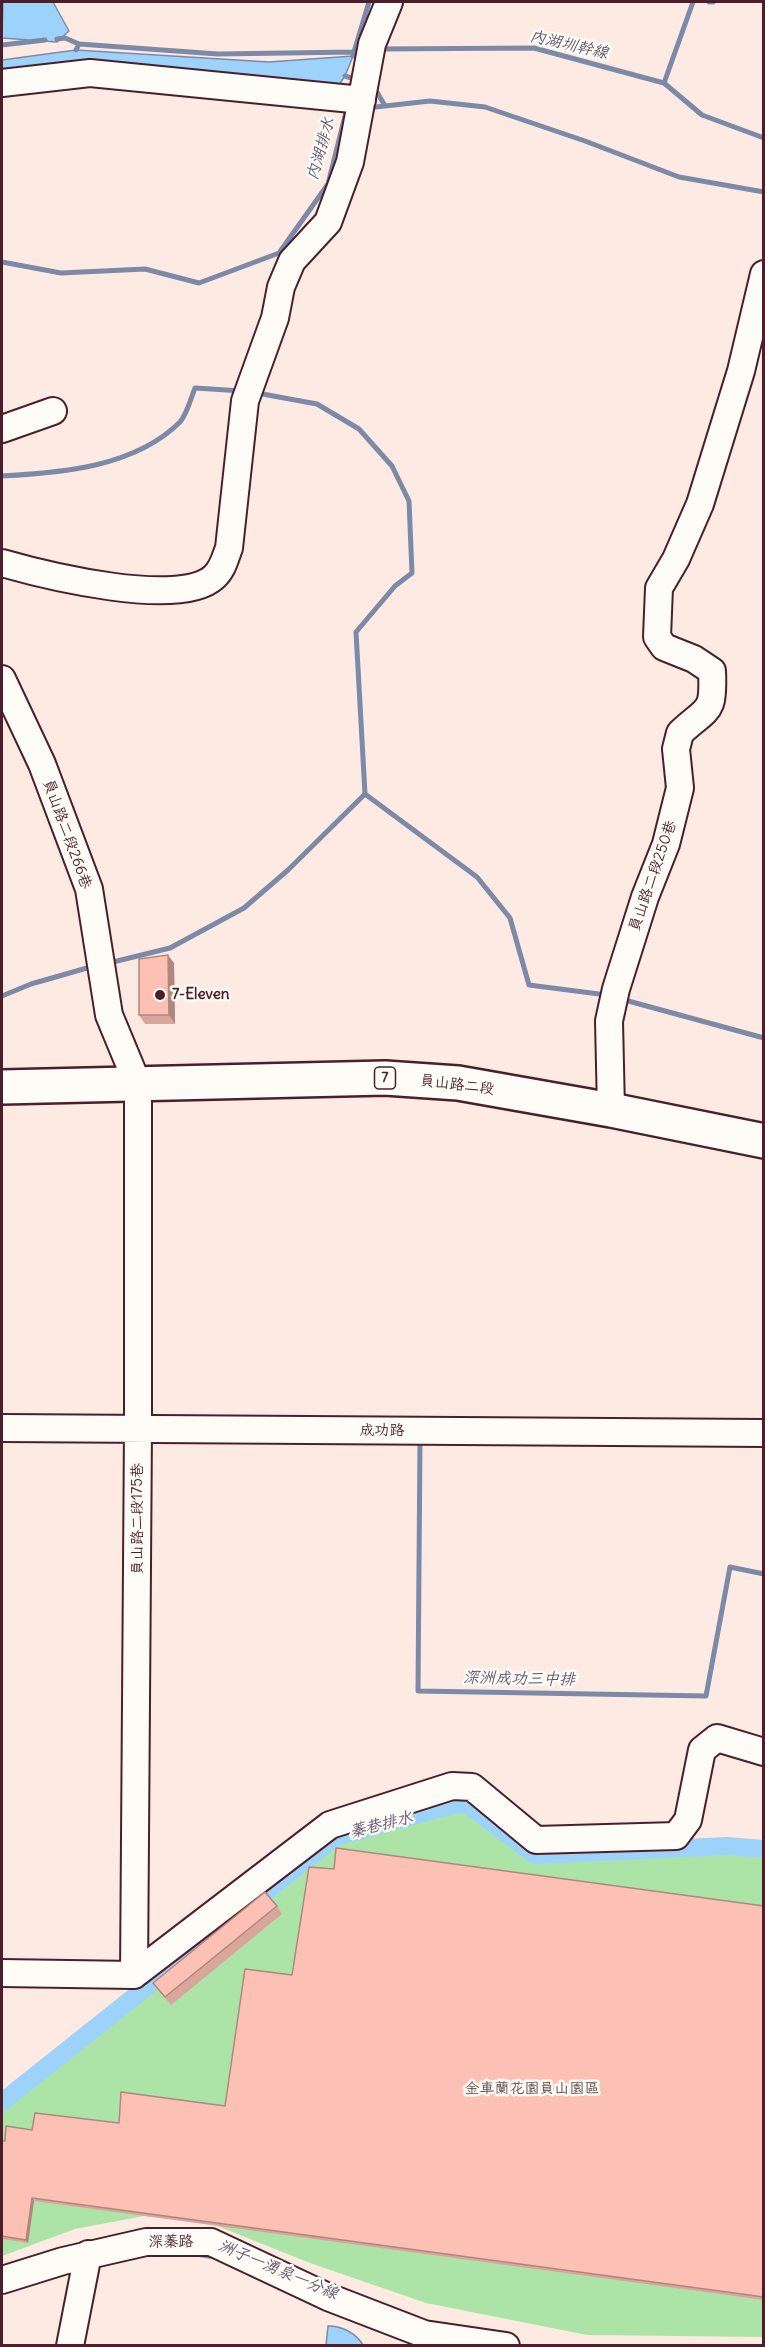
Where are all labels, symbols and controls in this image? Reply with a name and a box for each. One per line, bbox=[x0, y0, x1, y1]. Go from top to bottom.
water label: 內湖圳幹線 bbox=[528, 27, 610, 63]
water label: 內湖排水 bbox=[303, 116, 339, 182]
street label: 員山路二段266巷 bbox=[39, 777, 95, 891]
street label: 員山路二段250巷 bbox=[625, 818, 681, 934]
place label: 7-Eleven bbox=[172, 986, 230, 1004]
marker: 7-Eleven bbox=[153, 988, 167, 1002]
road number: 7 bbox=[374, 1067, 396, 1089]
street label: 員山路二段 bbox=[419, 1071, 495, 1099]
street label: 成功路 bbox=[360, 1422, 404, 1440]
street label: 員山路二段175巷 bbox=[129, 1463, 147, 1575]
water label: 深洲成功三中排 bbox=[463, 1668, 575, 1690]
water label: 蓁巷排水 bbox=[348, 1808, 414, 1842]
park label: 金車蘭花園員山園區 bbox=[465, 2080, 599, 2098]
street label: 深蓁路 bbox=[148, 2233, 194, 2251]
water label: 洲子一湧泉一分線 bbox=[215, 2236, 341, 2304]

